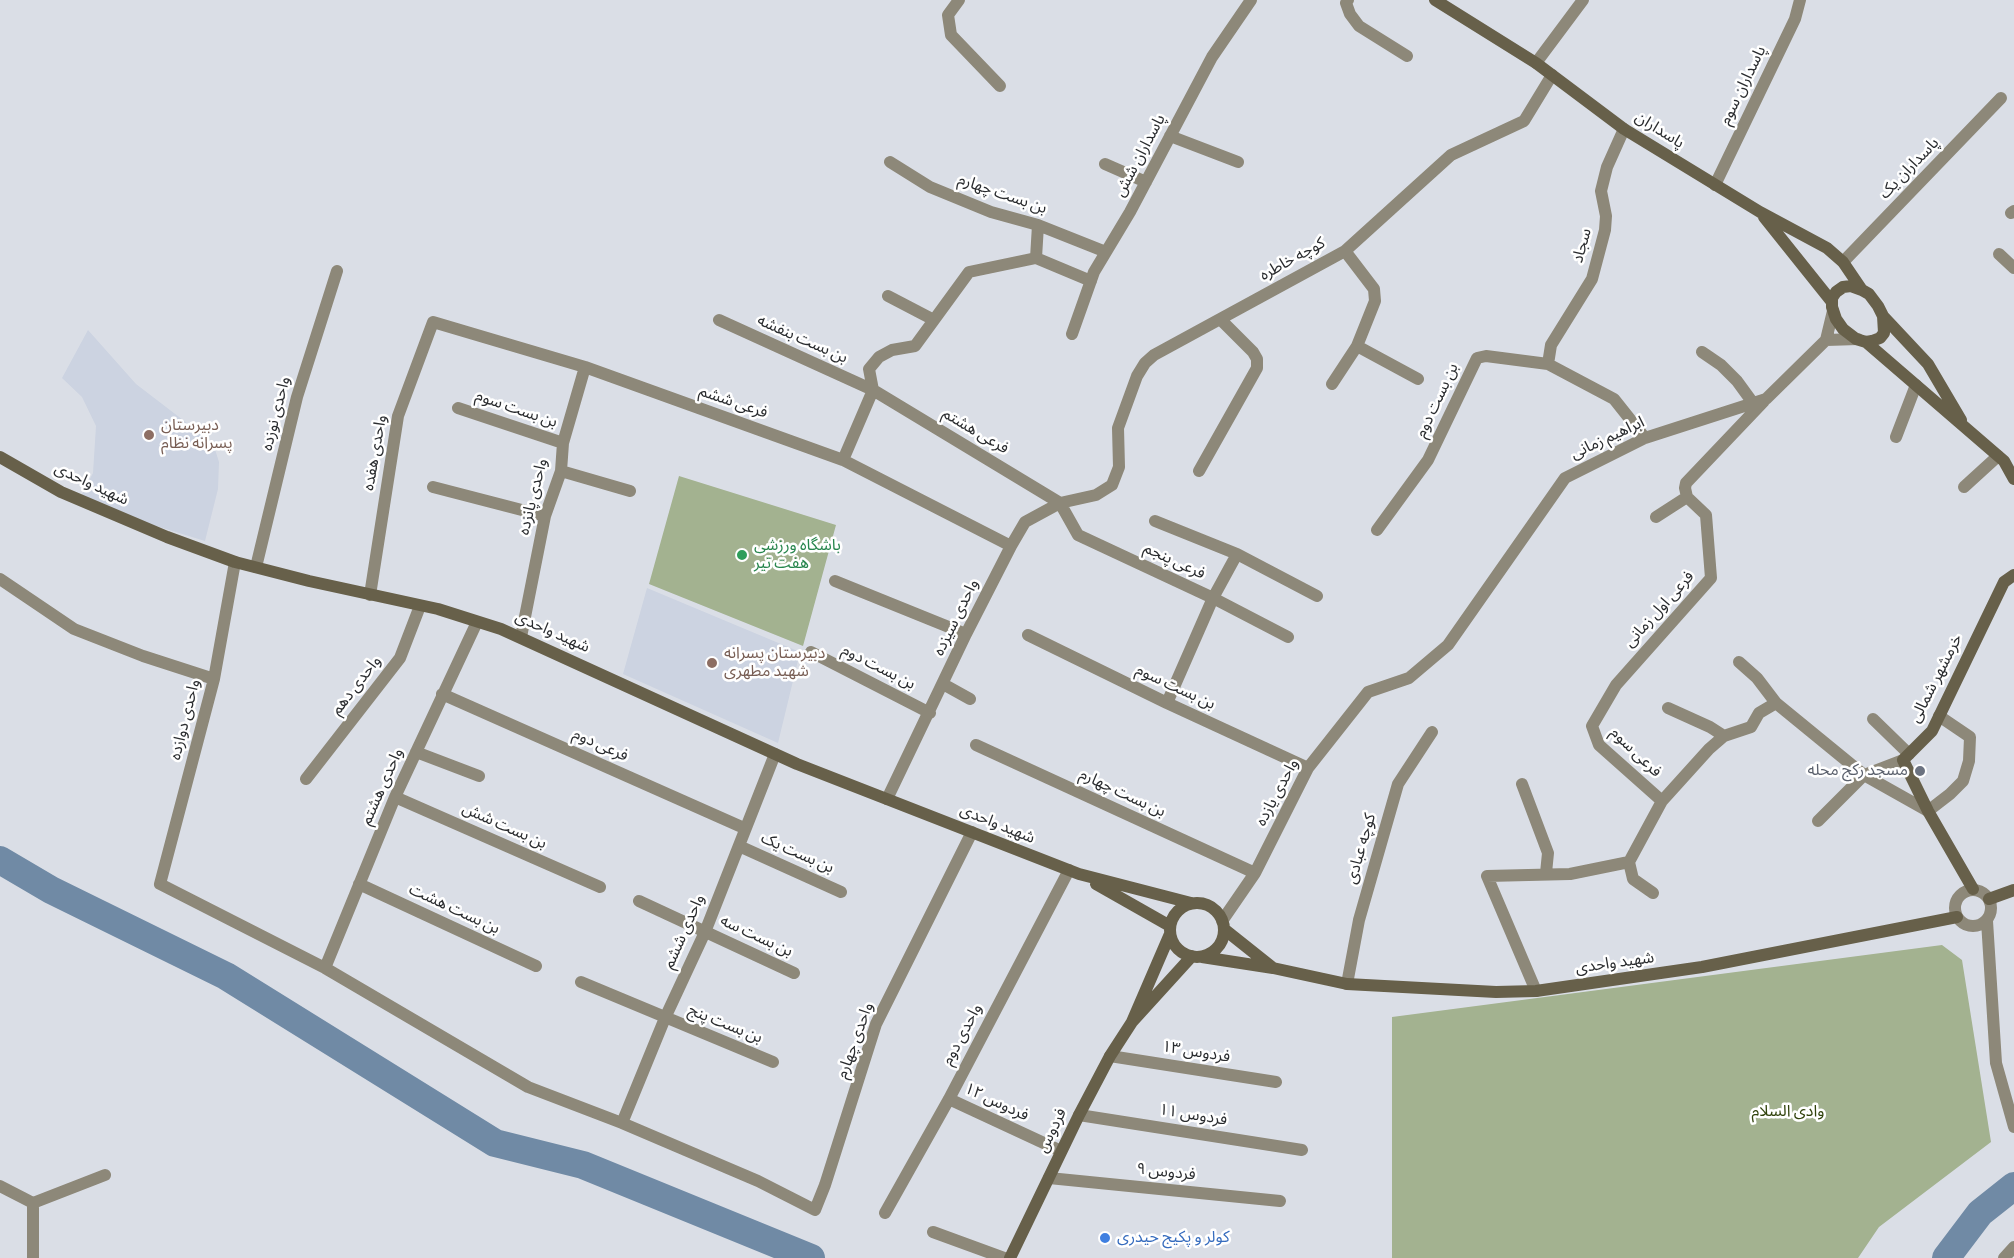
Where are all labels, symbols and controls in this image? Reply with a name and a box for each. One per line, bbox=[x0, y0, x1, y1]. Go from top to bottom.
street label: پاسداران سوم bbox=[1717, 43, 1771, 129]
street label: پاسداران bbox=[1631, 108, 1687, 154]
street label: پاسداران شش bbox=[1111, 111, 1171, 201]
street label: پاسداران یک bbox=[1876, 134, 1944, 204]
street label: بن بست چهارم bbox=[955, 171, 1049, 219]
street label: سجاد bbox=[1569, 227, 1597, 265]
street label: كوچه خاطره bbox=[1257, 234, 1329, 286]
street label: بن بست بنفشه bbox=[754, 312, 850, 368]
street label: بن بست دوم bbox=[1412, 361, 1464, 441]
street label: واحدی نوزده bbox=[259, 375, 295, 453]
street label: فرعی ششم bbox=[696, 382, 770, 424]
street label: بن بست سوم bbox=[472, 387, 560, 433]
street label: فرعی هشتم bbox=[938, 405, 1012, 459]
street label: ابراهیم زمانی bbox=[1568, 413, 1648, 465]
street label: واحدی هفده bbox=[360, 414, 392, 492]
place label: دبیرستان پسرانه نظام bbox=[161, 416, 232, 454]
marker: دبیرستان پسرانه نظام bbox=[142, 428, 156, 442]
street label: واحدی پانزده bbox=[515, 457, 553, 537]
street label: شهید واحدی bbox=[51, 460, 131, 510]
place label: باشگاه ورزشی هفت تیر bbox=[754, 536, 841, 574]
street label: فرعی پنجم bbox=[1140, 539, 1208, 585]
marker: باشگاه ورزشی هفت تیر bbox=[735, 548, 749, 562]
street label: فرعی اول زمانی bbox=[1621, 568, 1699, 652]
street label: واحدی سیزده bbox=[930, 577, 984, 659]
street label: شهید واحدی bbox=[512, 608, 592, 658]
street label: خرمشهر شمالی bbox=[1906, 631, 1968, 727]
street label: بن بست دوم bbox=[838, 641, 918, 695]
place label: دبیرستان پسرانه شهید مطهری bbox=[724, 644, 825, 682]
street label: واحدی دهم bbox=[328, 652, 386, 720]
marker: دبیرستان پسرانه شهید مطهری bbox=[705, 656, 719, 670]
street label: بن بست سوم bbox=[1132, 661, 1218, 715]
street label: واحدی دوازده bbox=[167, 678, 205, 762]
street label: فرعی سوم bbox=[1605, 724, 1665, 782]
street label: فرعی دوم bbox=[569, 725, 631, 767]
street label: واحدی هشتم bbox=[358, 746, 408, 828]
street label: واحدی یازده bbox=[1252, 756, 1304, 830]
place label: مسجد رکج محله bbox=[1808, 761, 1908, 781]
marker: مسجد رکج محله bbox=[1913, 764, 1927, 778]
street label: بن بست چهارم bbox=[1076, 766, 1168, 822]
street label: بن بست شش bbox=[459, 800, 549, 854]
street label: شهید واحدی bbox=[957, 801, 1037, 849]
street label: کوچه عبادی bbox=[1343, 811, 1381, 887]
street label: بن بست یک bbox=[757, 829, 837, 879]
street label: بن بست هشت bbox=[406, 881, 502, 939]
street label: واحدی ششم bbox=[660, 892, 710, 972]
street label: بن بست سه bbox=[717, 912, 795, 962]
street label: شهید واحدی bbox=[1574, 949, 1656, 979]
street label: واحدی چهارم bbox=[833, 1000, 879, 1082]
street label: بن بست پنج bbox=[685, 1001, 765, 1049]
street label: واحدی دوم bbox=[939, 1001, 987, 1069]
street label: فردوس ۱۳ bbox=[1161, 1038, 1231, 1068]
street label: فردوس ۱۲ bbox=[961, 1080, 1031, 1126]
street label: فردوس ۱۱ bbox=[1158, 1101, 1228, 1131]
park label: وادی السلام bbox=[1752, 1102, 1824, 1122]
street label: فردوس bbox=[1034, 1106, 1072, 1156]
street label: فردوس ۹ bbox=[1135, 1160, 1197, 1186]
place label: کولر و پکیج حیدری bbox=[1117, 1228, 1230, 1248]
marker: کولر و پکیج حیدری bbox=[1098, 1231, 1112, 1245]

